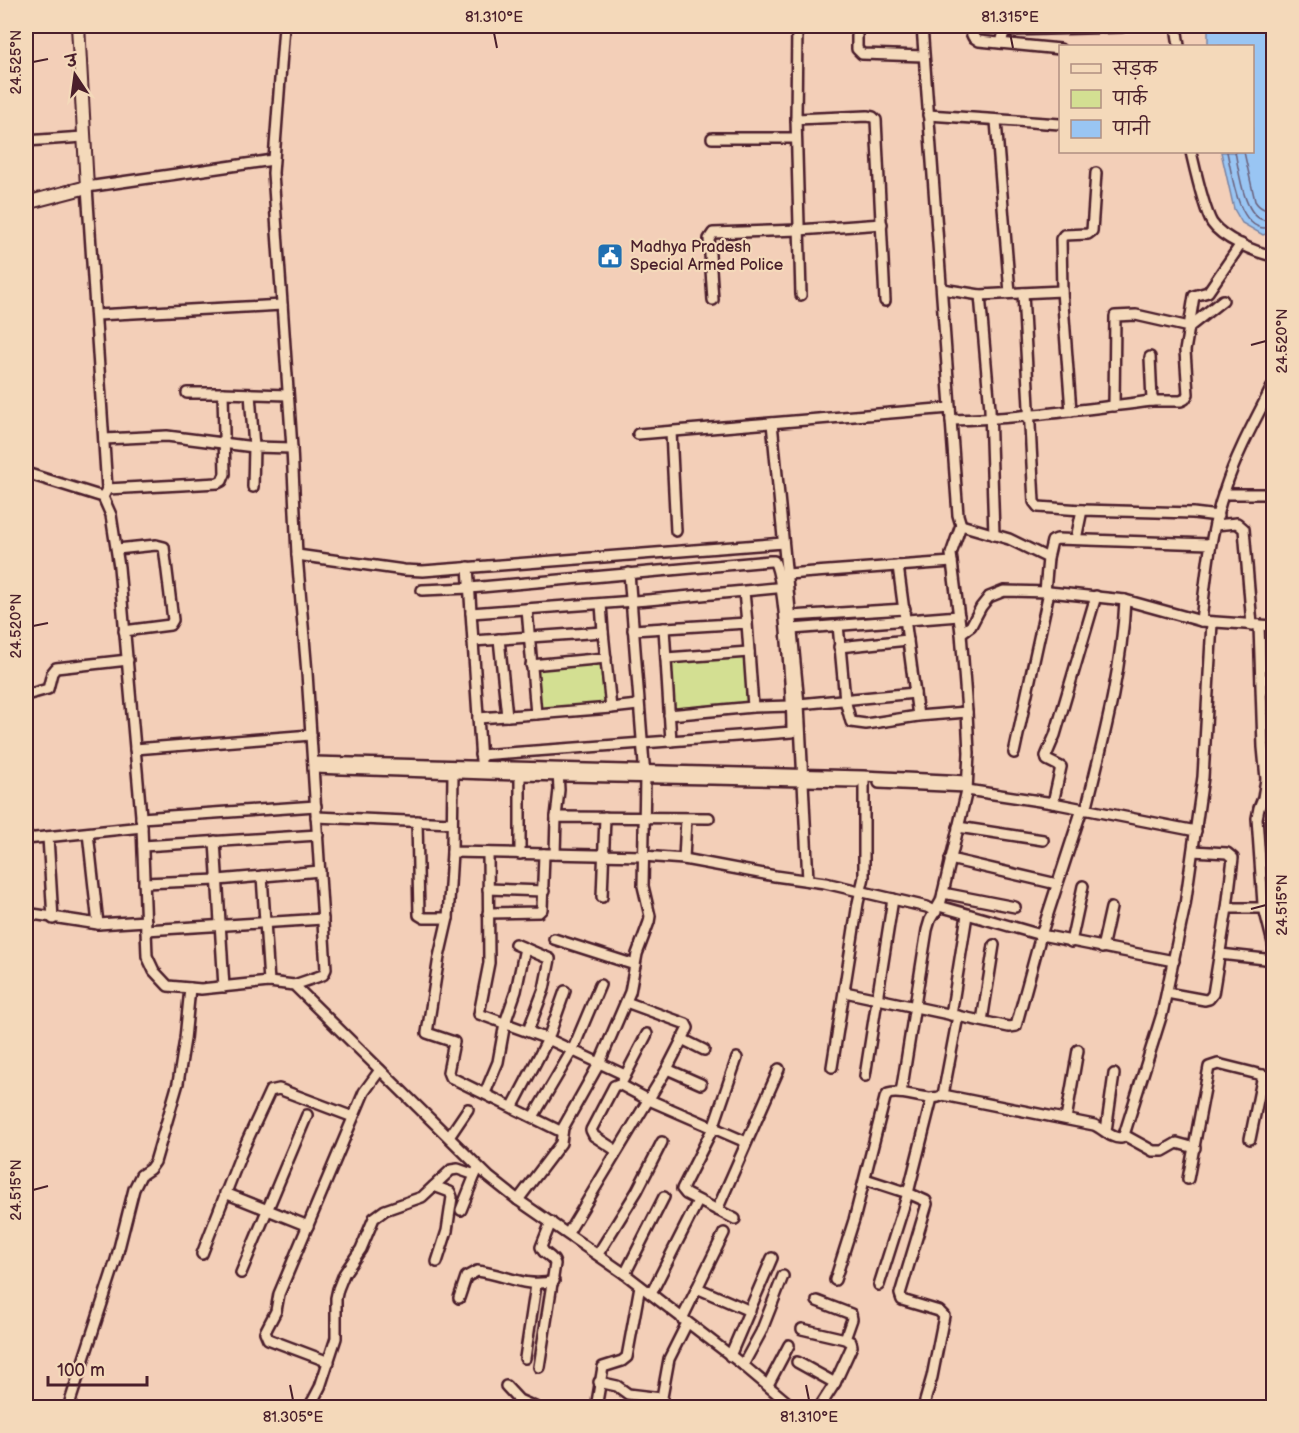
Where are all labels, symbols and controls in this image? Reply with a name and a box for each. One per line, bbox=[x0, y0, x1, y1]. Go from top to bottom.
text: 81.310°E bbox=[465, 8, 523, 27]
text: 81.315°E bbox=[981, 8, 1039, 27]
text: 24.525°N bbox=[7, 30, 26, 94]
north arrow bbox=[45, 45, 105, 105]
legend bbox=[1059, 45, 1254, 153]
text: उ bbox=[63, 51, 81, 73]
text: सड़क bbox=[1112, 59, 1158, 80]
text: पार्क bbox=[1112, 85, 1148, 110]
text: पानी bbox=[1112, 115, 1151, 140]
place label: Madhya Pradesh Special Armed Police bbox=[630, 238, 784, 275]
public building icon: Madhya Pradesh Special Armed Police bbox=[595, 241, 625, 271]
text: 24.520°N bbox=[1273, 308, 1292, 374]
text: 24.520°N bbox=[7, 593, 26, 659]
text: 24.515°N bbox=[1273, 874, 1292, 936]
text: 24.515°N bbox=[7, 1159, 26, 1221]
scale bar bbox=[48, 1349, 147, 1387]
text: 100 m bbox=[57, 1360, 105, 1381]
text: 81.305°E bbox=[263, 1408, 323, 1427]
text: 81.310°E bbox=[780, 1408, 838, 1427]

